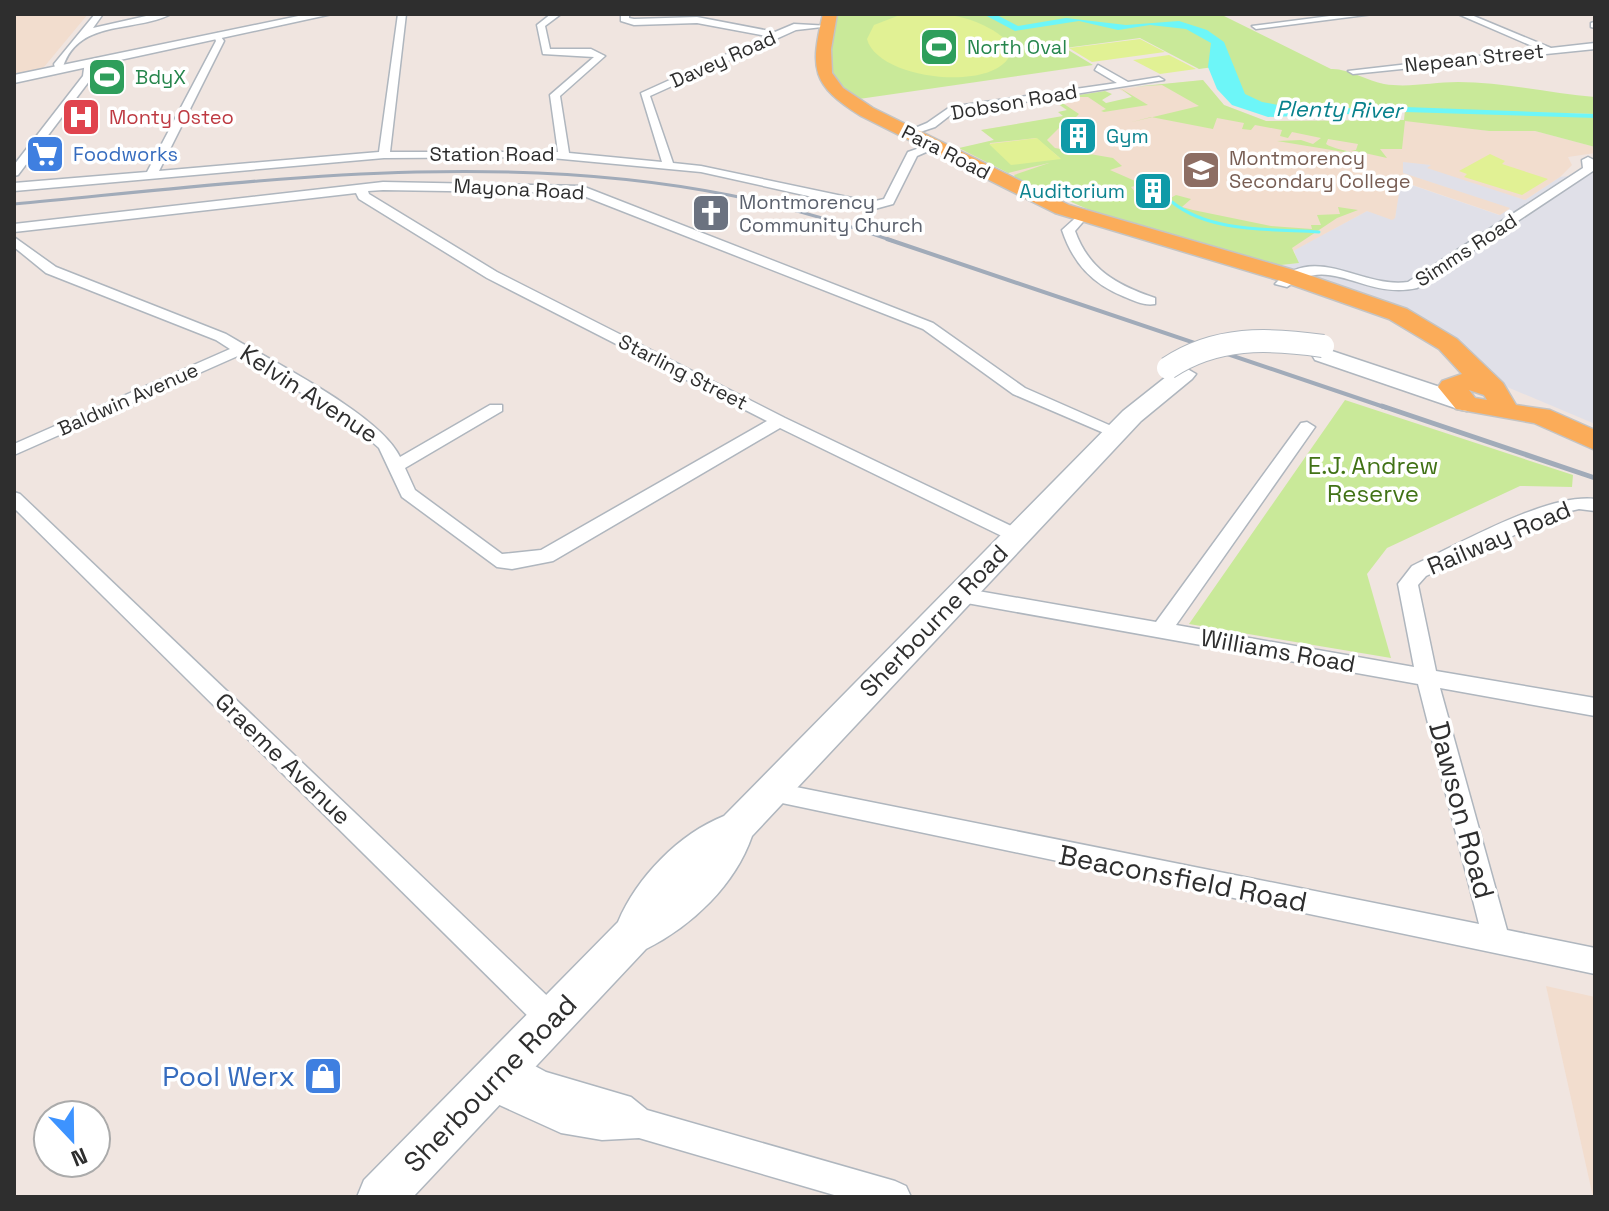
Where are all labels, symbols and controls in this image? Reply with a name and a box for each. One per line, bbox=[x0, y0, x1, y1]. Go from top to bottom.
street label: Davey Road bbox=[666, 24, 780, 94]
sports icon: North Oval bbox=[918, 26, 960, 68]
place label: North Oval bbox=[967, 34, 1067, 60]
street label: Nepean Street bbox=[1403, 38, 1545, 78]
sports icon: BdyX bbox=[86, 56, 128, 98]
place label: BdyX bbox=[135, 64, 186, 90]
street label: Dobson Road bbox=[949, 78, 1079, 126]
water label: Plenty River bbox=[1276, 94, 1405, 124]
hospital icon: Monty Osteo bbox=[60, 96, 102, 138]
place label: Monty Osteo bbox=[109, 104, 234, 130]
building icon: Gym bbox=[1057, 115, 1099, 157]
street label: Para Road bbox=[897, 119, 995, 185]
place label: Gym bbox=[1106, 123, 1149, 149]
supermarket icon: Foodworks bbox=[24, 133, 66, 175]
place label: Foodworks bbox=[73, 141, 178, 167]
street label: Station Road bbox=[429, 141, 555, 167]
place label: Montmorency Secondary College bbox=[1229, 145, 1411, 194]
school or university icon: Montmorency Secondary College bbox=[1180, 149, 1222, 191]
building icon: Auditorium bbox=[1132, 170, 1174, 212]
street label: Mayona Road bbox=[453, 173, 585, 205]
place label: Auditorium bbox=[1019, 178, 1125, 204]
place label: Montmorency Community Church bbox=[739, 189, 923, 238]
church icon: Montmorency Community Church bbox=[690, 192, 732, 234]
street label: Simms Road bbox=[1410, 207, 1522, 293]
street label: Starling Street bbox=[614, 328, 752, 416]
street label: Kelvin Avenue bbox=[234, 337, 384, 450]
street label: Baldwin Avenue bbox=[54, 356, 202, 442]
park label: E.J. Andrew Reserve bbox=[1308, 450, 1438, 509]
street label: Railway Road bbox=[1422, 493, 1575, 582]
street label: Sherbourne Road bbox=[853, 538, 1015, 704]
street label: Williams Road bbox=[1198, 622, 1358, 679]
street label: Graeme Avenue bbox=[209, 686, 358, 831]
street label: Dawson Road bbox=[1421, 718, 1503, 902]
street label: Beaconsfield Road bbox=[1056, 836, 1310, 920]
street label: Sherbourne Road bbox=[396, 986, 584, 1180]
shop icon: Pool Werx bbox=[302, 1055, 344, 1097]
place label: Pool Werx bbox=[162, 1058, 295, 1094]
north arrow bbox=[32, 1099, 112, 1179]
text: N bbox=[67, 1142, 92, 1173]

